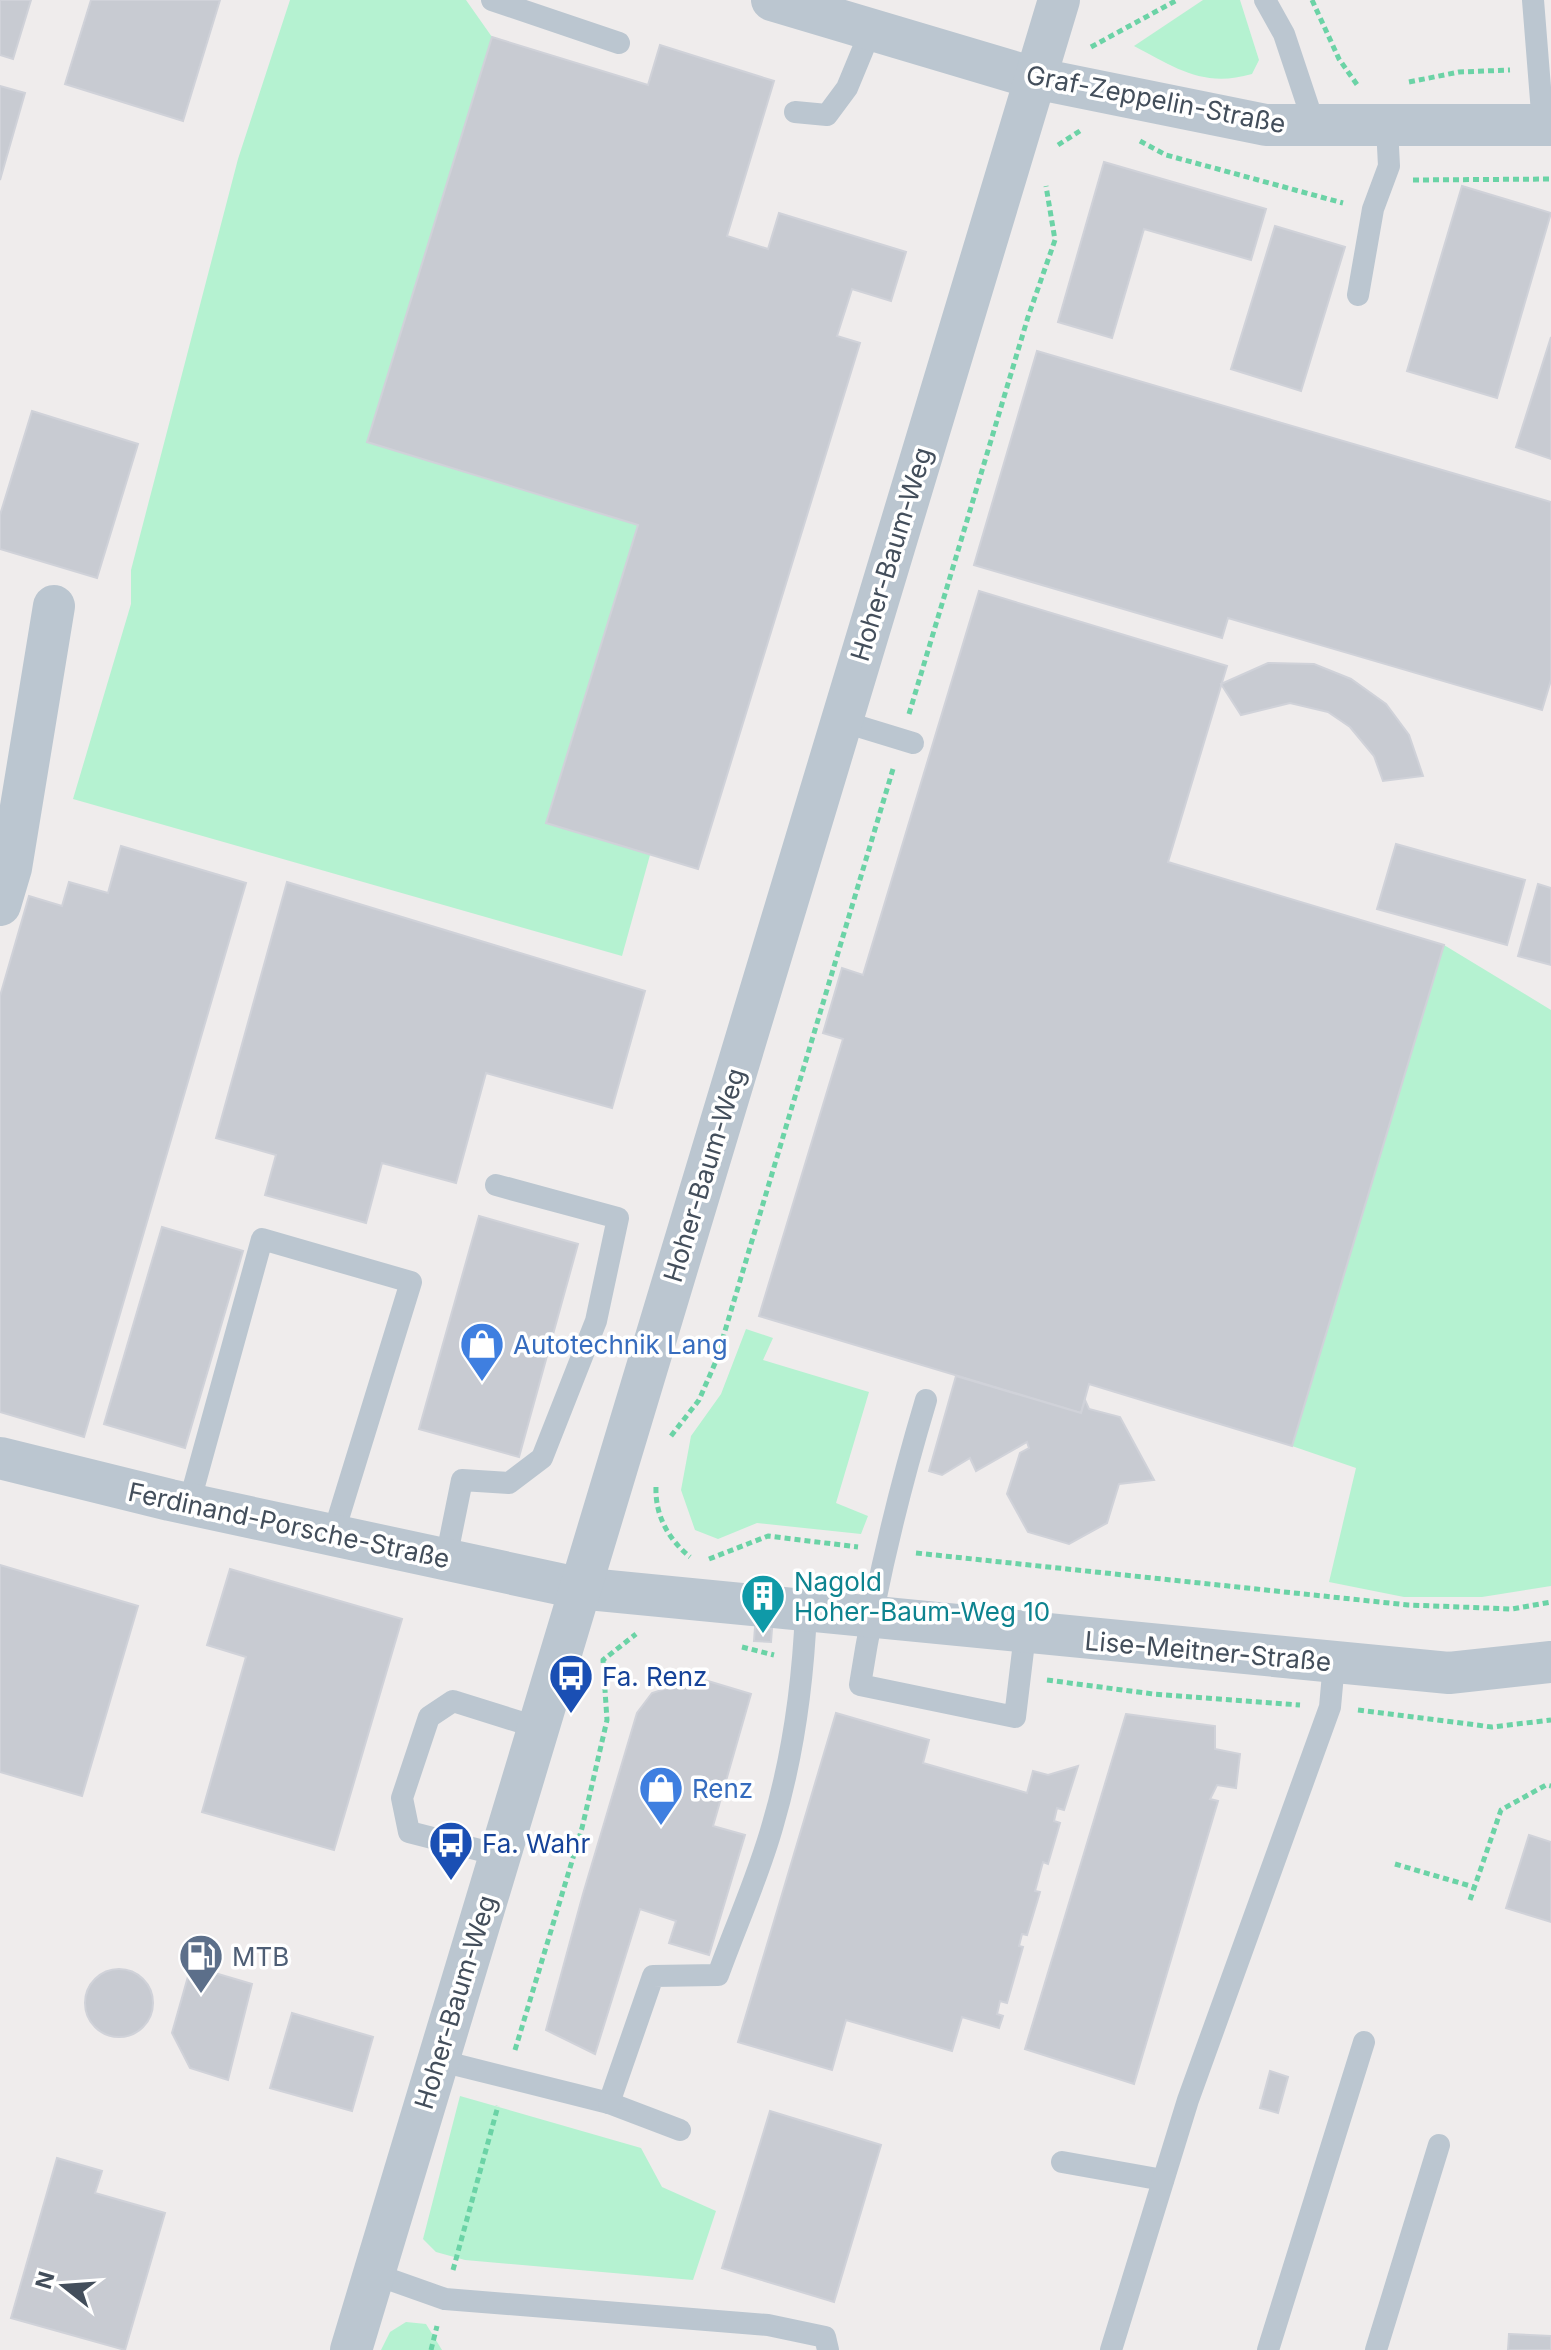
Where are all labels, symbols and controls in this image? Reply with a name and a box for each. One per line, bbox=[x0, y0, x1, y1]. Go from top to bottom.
street label: Graf-Zeppelin-Straße bbox=[1024, 59, 1288, 139]
street label: Hoher-Baum-Weg bbox=[844, 443, 938, 665]
street label: Hoher-Baum-Weg bbox=[657, 1064, 751, 1286]
shop icon: Autotechnik Lang bbox=[458, 1320, 506, 1383]
place label: Autotechnik Lang bbox=[513, 1329, 728, 1360]
street label: Ferdinand-Porsche-Straße bbox=[125, 1476, 453, 1574]
place label: Nagold Hoher-Baum-Weg 10 bbox=[794, 1566, 1050, 1627]
building icon: Nagold Hoher-Baum-Weg 10 bbox=[739, 1572, 787, 1635]
street label: Lise-Meitner-Straße bbox=[1083, 1625, 1333, 1677]
bus stop icon: Fa. Renz bbox=[547, 1652, 595, 1715]
place label: Fa. Renz bbox=[602, 1661, 707, 1692]
shop icon: Renz bbox=[637, 1764, 685, 1827]
place label: Renz bbox=[692, 1773, 753, 1804]
bus stop icon: Fa. Wahr bbox=[427, 1819, 475, 1882]
place label: Fa. Wahr bbox=[482, 1828, 590, 1859]
street label: Hoher-Baum-Weg bbox=[408, 1891, 502, 2113]
fuel station icon: MTB bbox=[177, 1932, 225, 1995]
place label: MTB bbox=[232, 1941, 289, 1972]
north arrow bbox=[24, 2246, 104, 2326]
text: N bbox=[30, 2268, 60, 2292]

